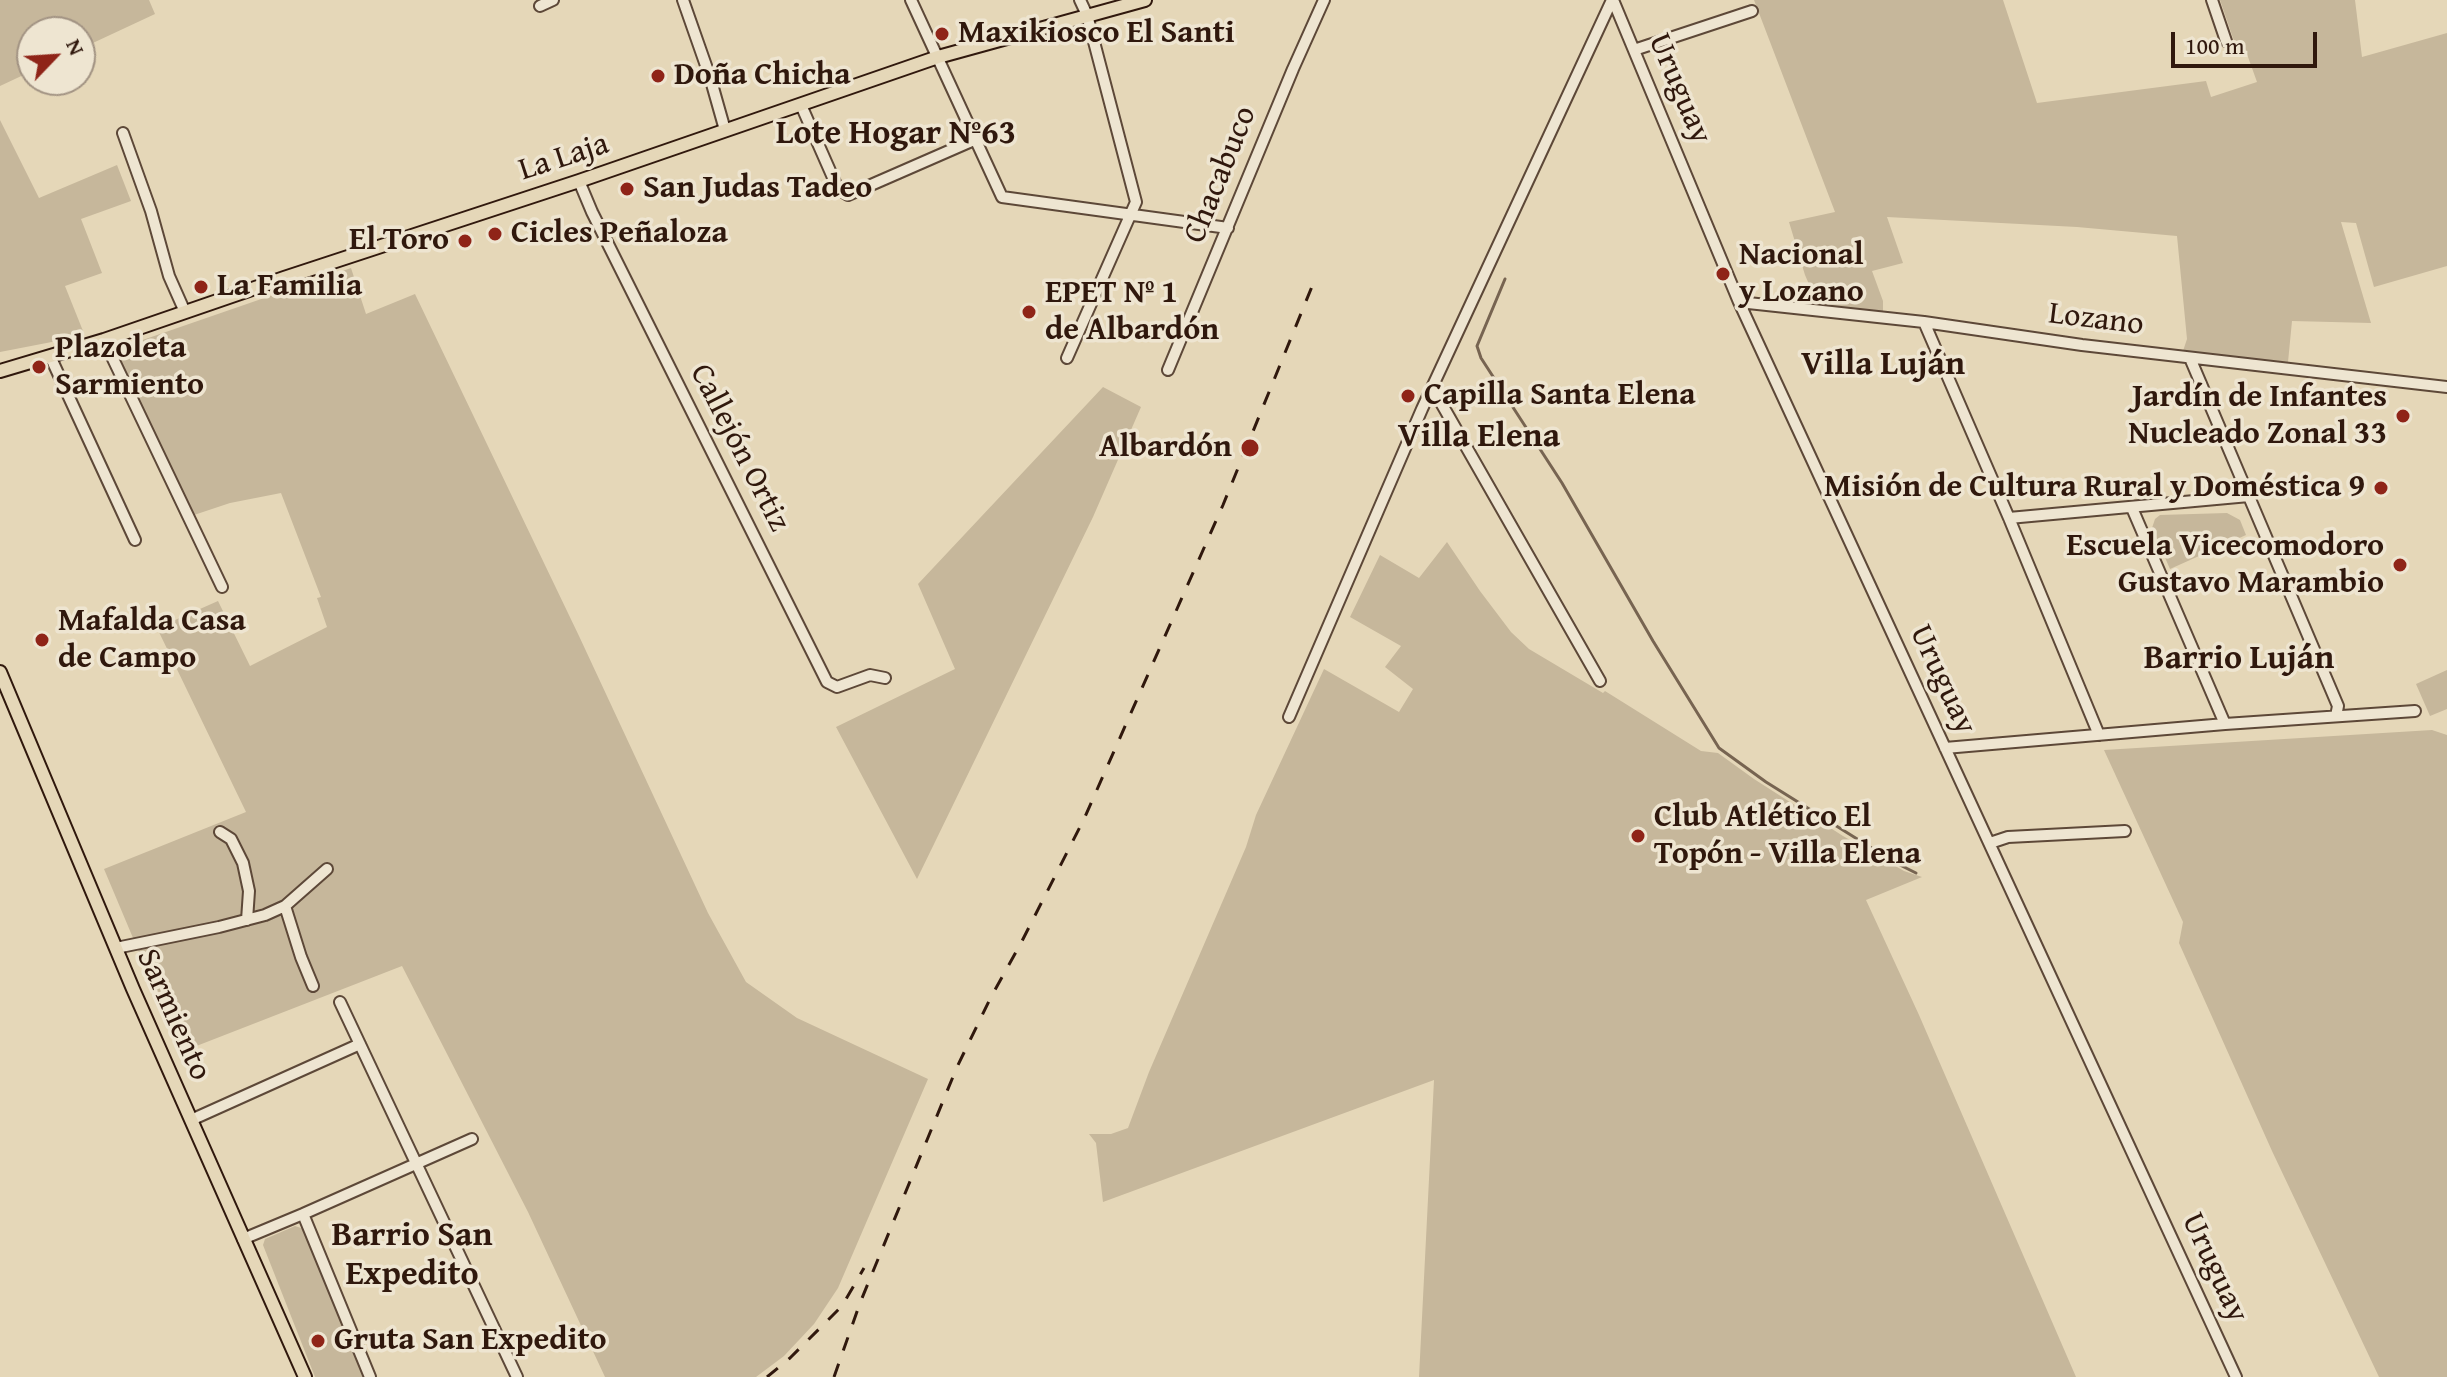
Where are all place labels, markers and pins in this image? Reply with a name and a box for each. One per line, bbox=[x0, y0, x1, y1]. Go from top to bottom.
place label: Maxikiosco El Santi bbox=[958, 15, 1235, 53]
marker: Maxikiosco El Santi bbox=[933, 25, 951, 43]
place label: Doña Chicha bbox=[674, 57, 851, 95]
marker: Doña Chicha bbox=[649, 67, 667, 85]
place label: San Judas Tadeo bbox=[643, 170, 872, 208]
marker: San Judas Tadeo bbox=[618, 180, 636, 198]
place label: Cicles Peñaloza bbox=[511, 215, 728, 253]
place label: El Toro bbox=[349, 222, 449, 260]
marker: Cicles Peñaloza bbox=[486, 225, 504, 243]
marker: El Toro bbox=[456, 232, 474, 250]
place label: Nacional y Lozano bbox=[1739, 237, 1864, 312]
marker: Nacional y Lozano bbox=[1714, 265, 1732, 283]
place label: La Familia bbox=[217, 268, 362, 306]
place label: EPET Nº 1 de Albardón bbox=[1045, 275, 1219, 350]
marker: La Familia bbox=[192, 278, 210, 296]
marker: EPET Nº 1 de Albardón bbox=[1020, 303, 1038, 321]
place label: Plazoleta Sarmiento bbox=[55, 330, 204, 405]
marker: Plazoleta Sarmiento bbox=[30, 358, 48, 376]
place label: Capilla Santa Elena bbox=[1424, 377, 1696, 415]
place label: Jardín de Infantes Nucleado Zonal 33 bbox=[2128, 379, 2387, 454]
marker: Capilla Santa Elena bbox=[1399, 387, 1417, 405]
marker: Jardín de Infantes Nucleado Zonal 33 bbox=[2394, 407, 2412, 425]
place label: Albardón bbox=[1099, 429, 1232, 467]
marker: Albardón bbox=[1239, 437, 1261, 459]
place label: Misión de Cultura Rural y Doméstica 9 bbox=[1824, 469, 2365, 507]
marker: Misión de Cultura Rural y Doméstica 9 bbox=[2372, 479, 2390, 497]
place label: Escuela Vicecomodoro Gustavo Marambio bbox=[2066, 528, 2384, 603]
marker: Escuela Vicecomodoro Gustavo Marambio bbox=[2391, 556, 2409, 574]
place label: Mafalda Casa de Campo bbox=[58, 603, 246, 678]
marker: Mafalda Casa de Campo bbox=[33, 631, 51, 649]
place label: Club Atlético El Topón - Villa Elena bbox=[1654, 799, 1921, 874]
marker: Club Atlético El Topón - Villa Elena bbox=[1629, 827, 1647, 845]
place label: Gruta San Expedito bbox=[334, 1322, 607, 1360]
marker: Gruta San Expedito bbox=[309, 1332, 327, 1350]

